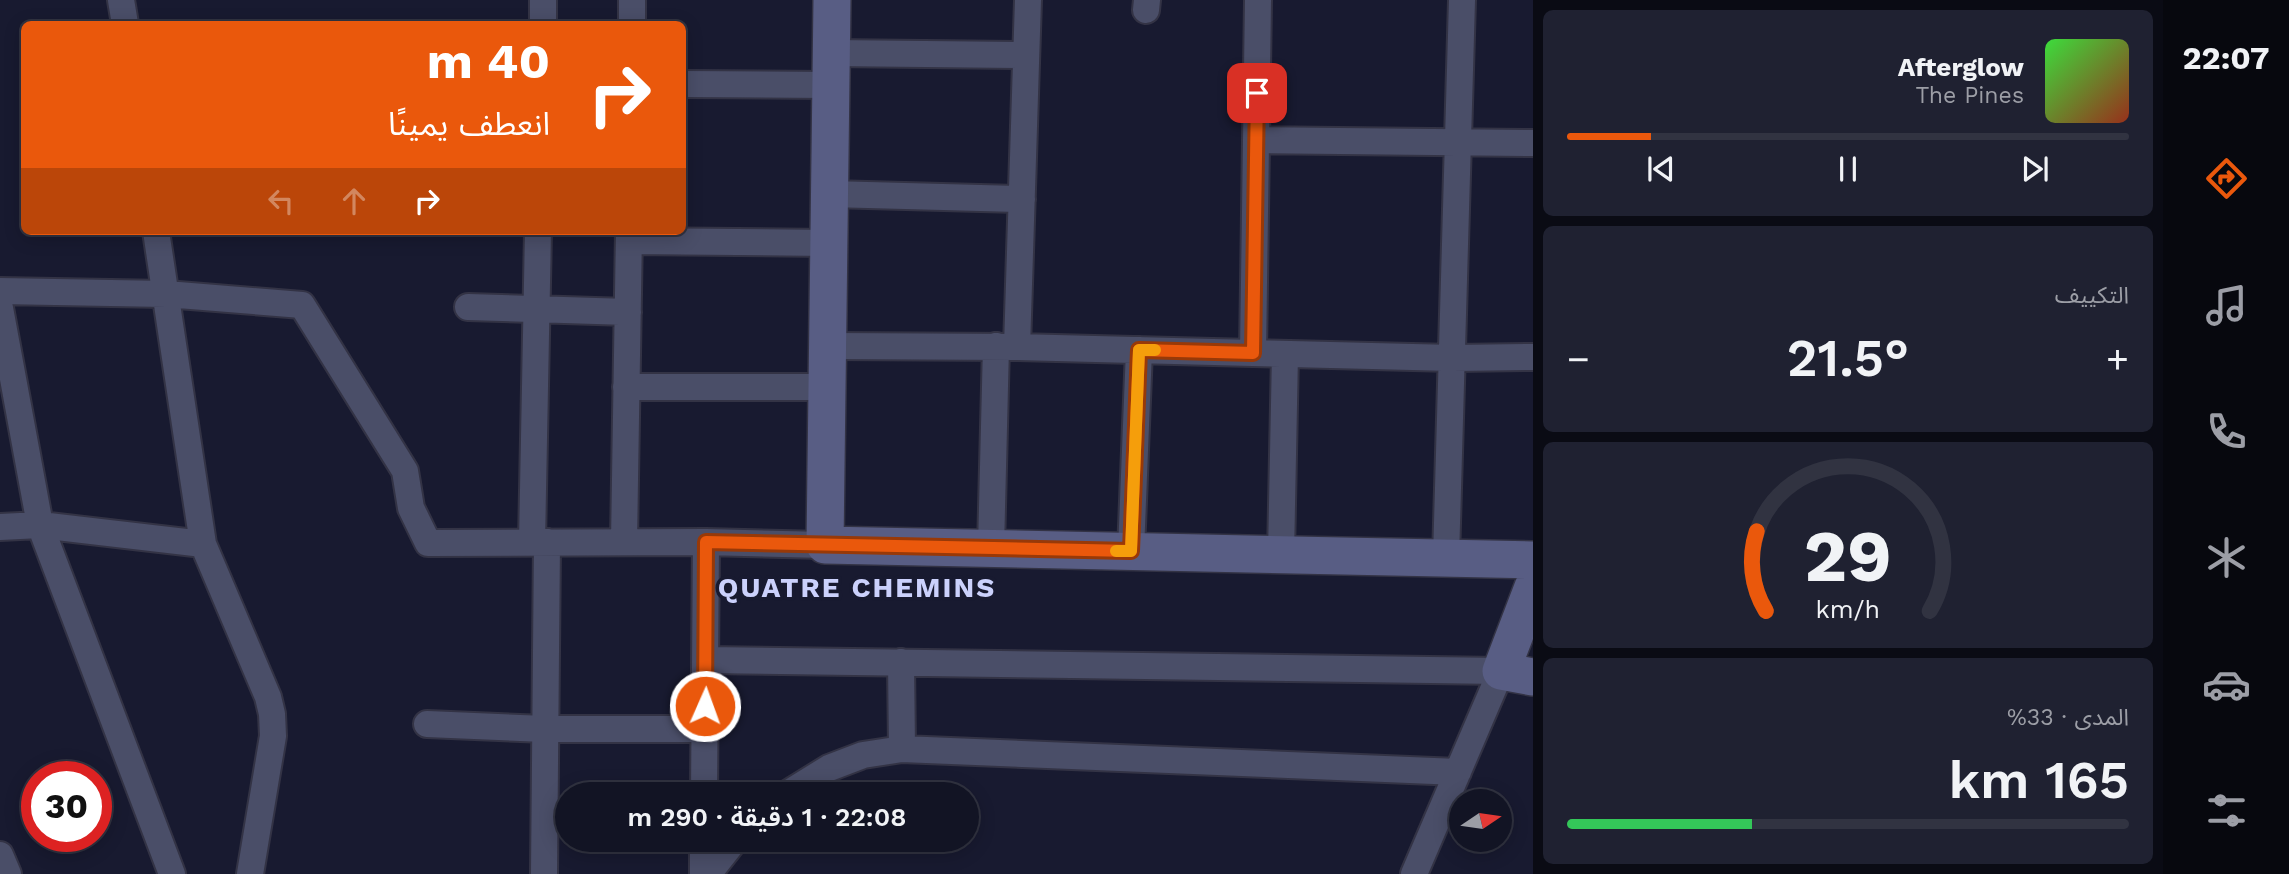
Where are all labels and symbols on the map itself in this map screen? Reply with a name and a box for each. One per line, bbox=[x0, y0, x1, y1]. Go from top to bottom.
pin bbox=[1227, 63, 1287, 123]
district label: QUATRE CHEMINS bbox=[718, 571, 996, 604]
position arrow bbox=[668, 669, 742, 743]
speed limit sign: 30 bbox=[21, 761, 112, 852]
north arrow bbox=[1449, 789, 1512, 852]

